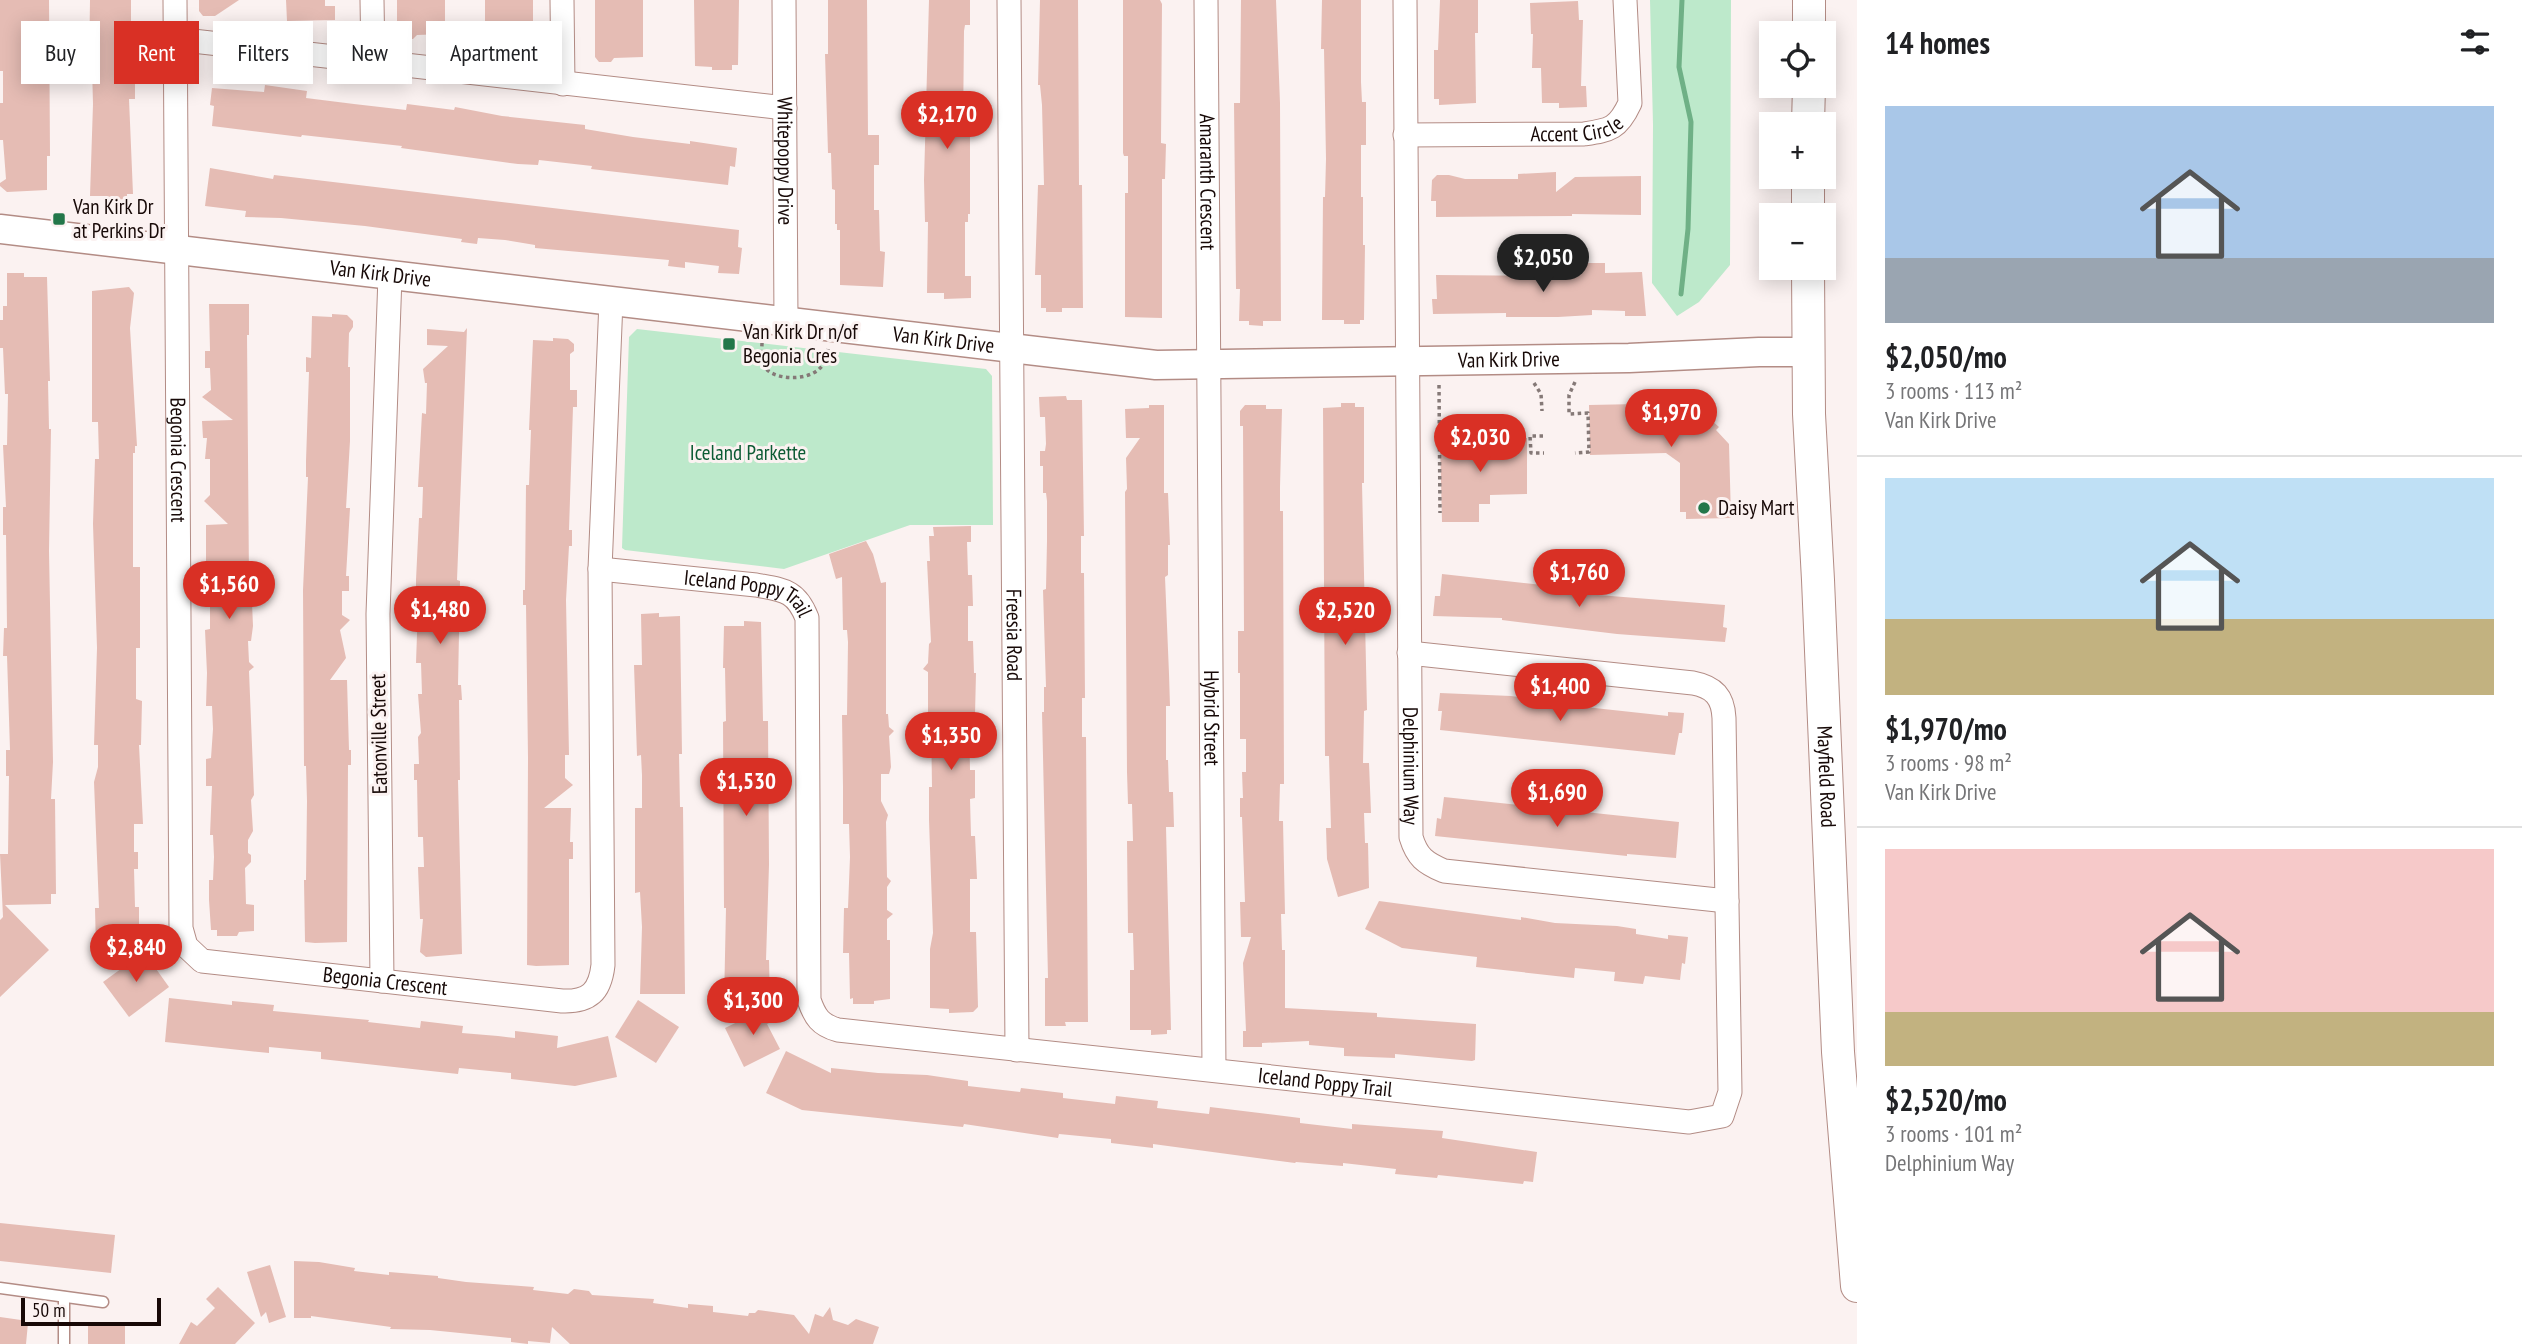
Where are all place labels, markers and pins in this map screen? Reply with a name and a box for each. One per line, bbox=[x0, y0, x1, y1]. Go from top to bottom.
pin: $2,170 bbox=[890, 92, 1004, 151]
place label: Van Kirk Dr at Perkins Dr bbox=[72, 193, 165, 244]
marker: Van Kirk Dr at Perkins Dr bbox=[51, 211, 67, 227]
pin: $2,050 bbox=[1486, 234, 1600, 294]
place label: Van Kirk Dr n/of Begonia Cres bbox=[742, 318, 858, 369]
marker: Van Kirk Dr n/of Begonia Cres bbox=[721, 336, 737, 352]
pin: $1,970 bbox=[1614, 390, 1728, 449]
pin: $2,030 bbox=[1423, 414, 1537, 474]
place label: Daisy Mart bbox=[1718, 494, 1795, 521]
marker: Daisy Mart bbox=[1696, 500, 1712, 516]
pin: $1,760 bbox=[1522, 550, 1636, 609]
pin: $1,560 bbox=[172, 562, 286, 621]
pin: $1,480 bbox=[383, 586, 497, 646]
pin: $2,520 bbox=[1288, 588, 1402, 647]
pin: $1,400 bbox=[1503, 664, 1617, 723]
pin: $1,350 bbox=[894, 712, 1008, 772]
pin: $1,530 bbox=[689, 758, 803, 818]
pin: $1,690 bbox=[1500, 770, 1614, 829]
pin: $2,840 bbox=[79, 925, 193, 984]
pin: $1,300 bbox=[696, 978, 810, 1037]

